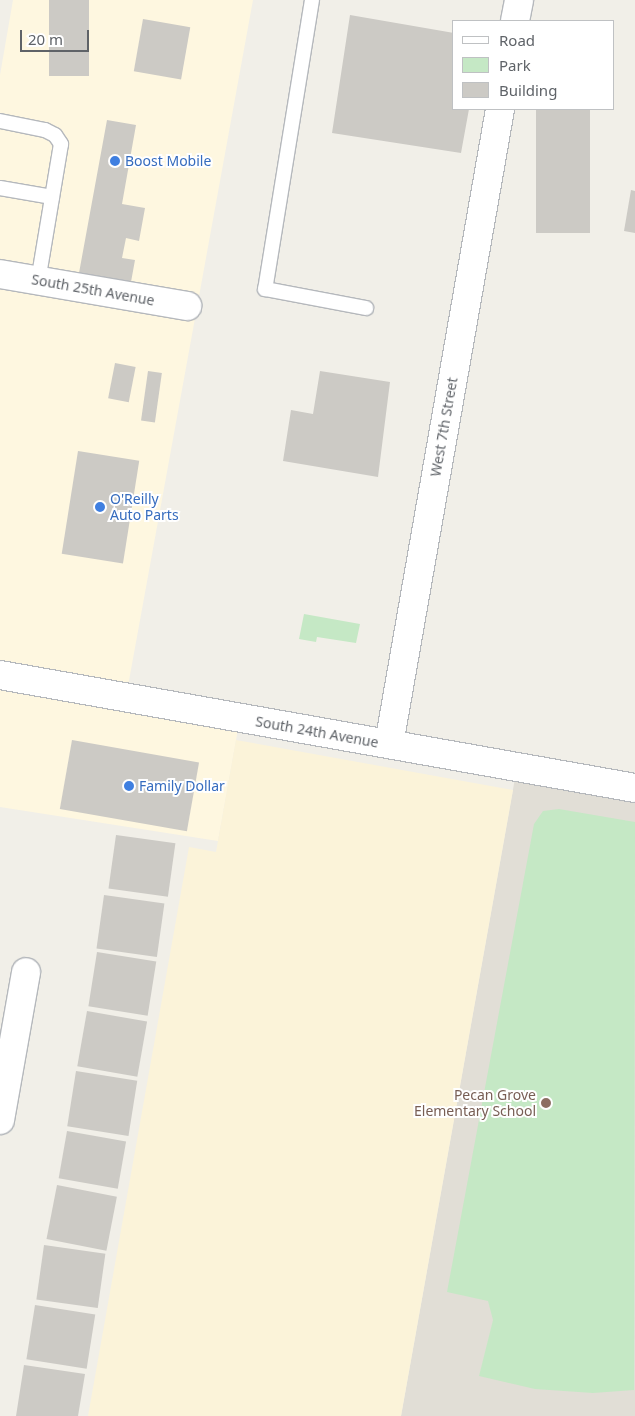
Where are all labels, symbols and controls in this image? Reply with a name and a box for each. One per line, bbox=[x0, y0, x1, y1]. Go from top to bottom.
scale bar bbox=[22, 20, 91, 52]
legend bbox=[452, 20, 615, 110]
text: 20 m bbox=[28, 29, 63, 49]
text: Road bbox=[499, 30, 535, 50]
text: Park bbox=[499, 55, 531, 75]
text: Building bbox=[499, 80, 557, 100]
place label: Boost Mobile bbox=[125, 153, 211, 169]
marker: Boost Mobile bbox=[109, 155, 121, 167]
street label: South 25th Avenue bbox=[30, 271, 156, 309]
street label: West 7th Street bbox=[427, 376, 461, 478]
place label: O'Reilly Auto Parts bbox=[110, 491, 179, 524]
marker: O'Reilly Auto Parts bbox=[94, 501, 106, 513]
street label: South 24th Avenue bbox=[254, 713, 380, 751]
place label: Family Dollar bbox=[139, 778, 225, 794]
marker: Family Dollar bbox=[123, 780, 135, 792]
place label: Pecan Grove Elementary School bbox=[414, 1087, 536, 1120]
marker: Pecan Grove Elementary School bbox=[540, 1097, 552, 1109]

